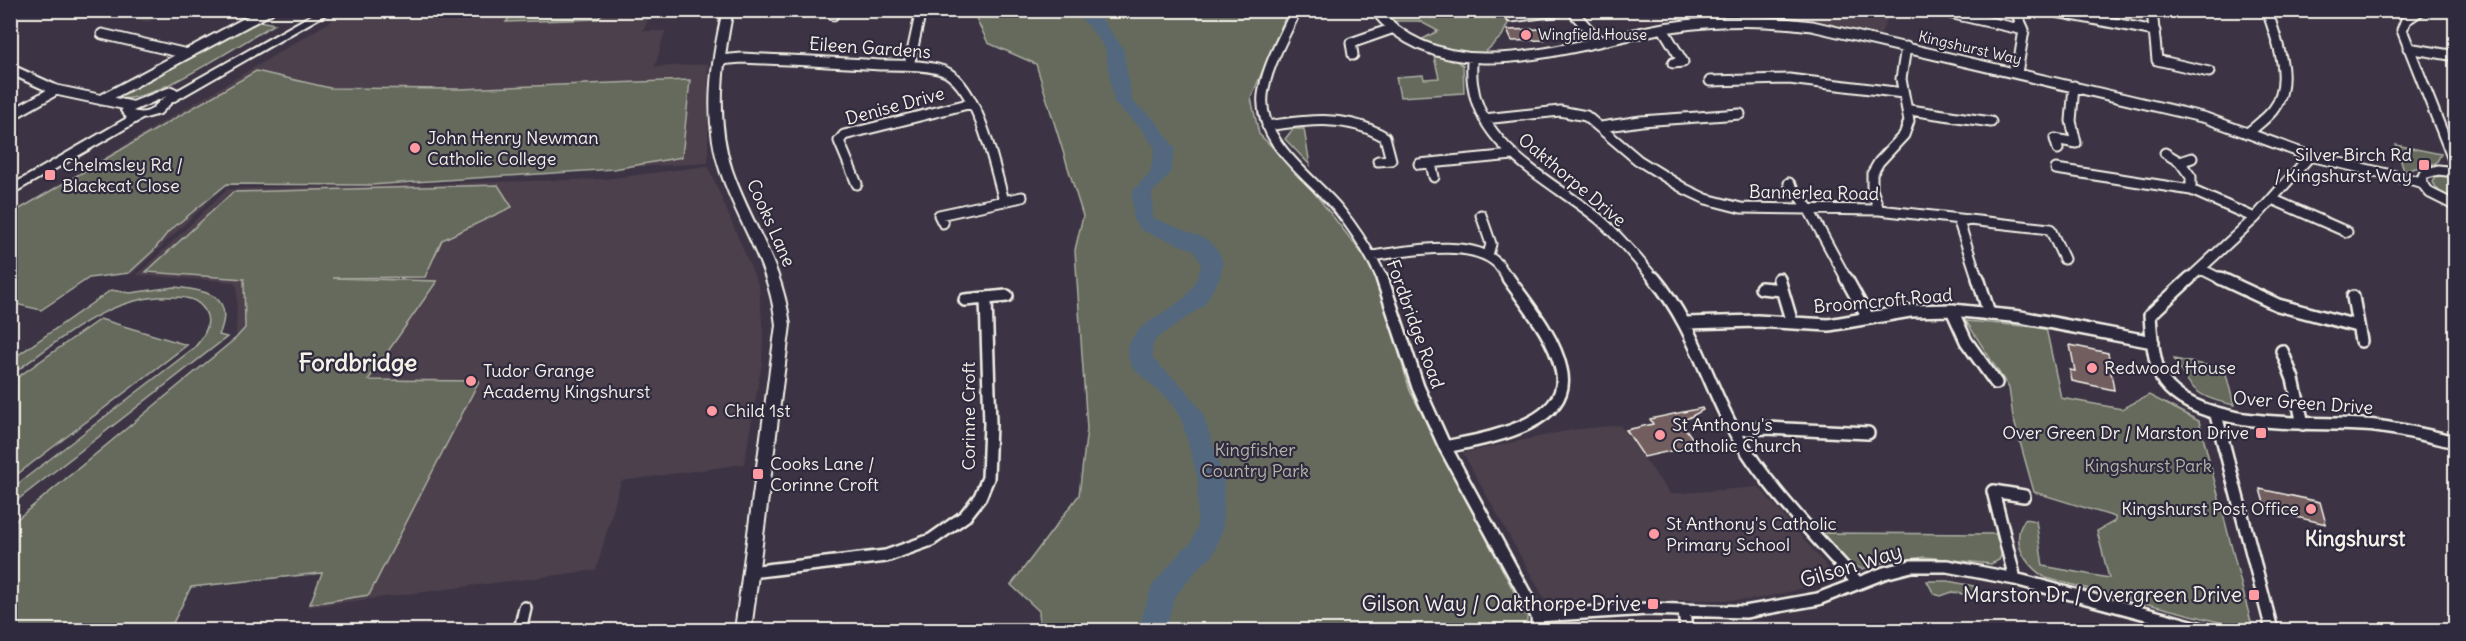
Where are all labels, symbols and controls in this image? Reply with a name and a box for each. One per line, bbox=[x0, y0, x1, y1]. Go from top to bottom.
place label: Wingfield House bbox=[1538, 25, 1647, 44]
street label: Kingshurst Way bbox=[1917, 26, 2024, 69]
marker: Wingfield House bbox=[1519, 28, 1533, 42]
street label: Eileen Gardens bbox=[808, 32, 932, 63]
street label: Denise Drive bbox=[843, 81, 947, 130]
place label: John Henry Newman Catholic College bbox=[427, 126, 599, 170]
street label: Oakthorpe Drive bbox=[1514, 128, 1631, 232]
marker: John Henry Newman Catholic College bbox=[408, 141, 422, 155]
place label: Silver Birch Rd / Kingshurst Way bbox=[2274, 143, 2412, 187]
place label: Chelmsley Rd / Blackcat Close bbox=[62, 153, 183, 197]
marker: Silver Birch Rd / Kingshurst Way bbox=[2417, 158, 2431, 172]
marker: Chelmsley Rd / Blackcat Close bbox=[43, 168, 57, 182]
street label: Cooks Lane bbox=[742, 175, 801, 270]
street label: Bannerlea Road bbox=[1749, 180, 1880, 205]
street label: Fordbridge Road bbox=[1382, 256, 1450, 392]
street label: Broomcroft Road bbox=[1812, 283, 1954, 318]
district label: Fordbridge bbox=[299, 347, 417, 377]
place label: Redwood House bbox=[2104, 356, 2236, 379]
place label: Tudor Grange Academy Kingshurst bbox=[483, 359, 650, 403]
marker: Redwood House bbox=[2085, 361, 2099, 375]
street label: Corinne Croft bbox=[957, 362, 980, 470]
marker: Tudor Grange Academy Kingshurst bbox=[464, 374, 478, 388]
street label: Over Green Drive bbox=[2232, 386, 2374, 419]
place label: Child 1st bbox=[724, 399, 791, 422]
marker: Child 1st bbox=[705, 404, 719, 418]
place label: St Anthony's Catholic Church bbox=[1672, 413, 1801, 457]
place label: Over Green Dr / Marston Drive bbox=[2002, 421, 2249, 444]
marker: Over Green Dr / Marston Drive bbox=[2254, 426, 2268, 440]
marker: St Anthony's Catholic Church bbox=[1653, 428, 1667, 442]
park label: Kingfisher Country Park bbox=[1201, 438, 1309, 482]
place label: Cooks Lane / Corinne Croft bbox=[770, 452, 879, 496]
park label: Kingshurst Park bbox=[2084, 454, 2212, 477]
marker: Cooks Lane / Corinne Croft bbox=[751, 467, 765, 481]
place label: Kingshurst Post Office bbox=[2121, 497, 2299, 520]
marker: Kingshurst Post Office bbox=[2304, 502, 2318, 516]
place label: St Anthony's Catholic Primary School bbox=[1666, 512, 1837, 556]
district label: Kingshurst bbox=[2305, 525, 2406, 552]
marker: St Anthony's Catholic Primary School bbox=[1647, 527, 1661, 541]
street label: Gilson Way bbox=[1797, 537, 1905, 594]
place label: Marston Dr / Overgreen Drive bbox=[1963, 581, 2242, 608]
marker: Marston Dr / Overgreen Drive bbox=[2247, 588, 2261, 602]
place label: Gilson Way / Oakthorpe Drive bbox=[1362, 590, 1641, 617]
marker: Gilson Way / Oakthorpe Drive bbox=[1646, 597, 1660, 611]

